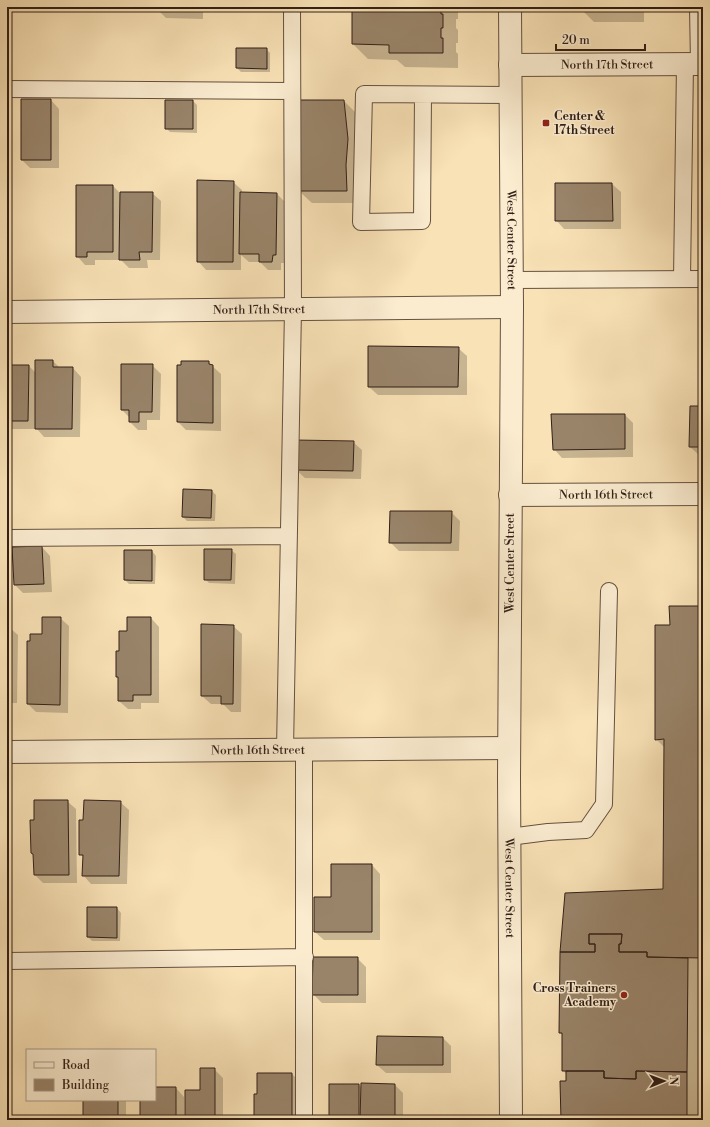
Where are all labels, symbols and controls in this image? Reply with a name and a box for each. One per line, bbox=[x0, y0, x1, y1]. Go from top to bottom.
scale bar bbox=[556, 26, 645, 52]
text: 20 m bbox=[562, 33, 590, 48]
street label: North 17th Street bbox=[561, 57, 654, 72]
place label: Center & 17th Street bbox=[554, 109, 615, 138]
marker: Center & 17th Street bbox=[541, 118, 551, 128]
street label: West Center Street bbox=[504, 189, 519, 291]
street label: North 17th Street bbox=[213, 302, 306, 317]
street label: North 16th Street bbox=[559, 487, 654, 502]
street label: West Center Street bbox=[503, 512, 518, 614]
street label: North 16th Street bbox=[211, 742, 306, 758]
street label: West Center Street bbox=[502, 837, 517, 939]
place label: Cross Trainers Academy bbox=[533, 981, 617, 1010]
marker: Cross Trainers Academy bbox=[619, 990, 629, 1000]
legend bbox=[26, 1049, 156, 1101]
text: Road bbox=[62, 1058, 90, 1073]
north arrow bbox=[644, 1061, 684, 1101]
text: N bbox=[666, 1076, 680, 1086]
text: Building bbox=[61, 1078, 110, 1093]

